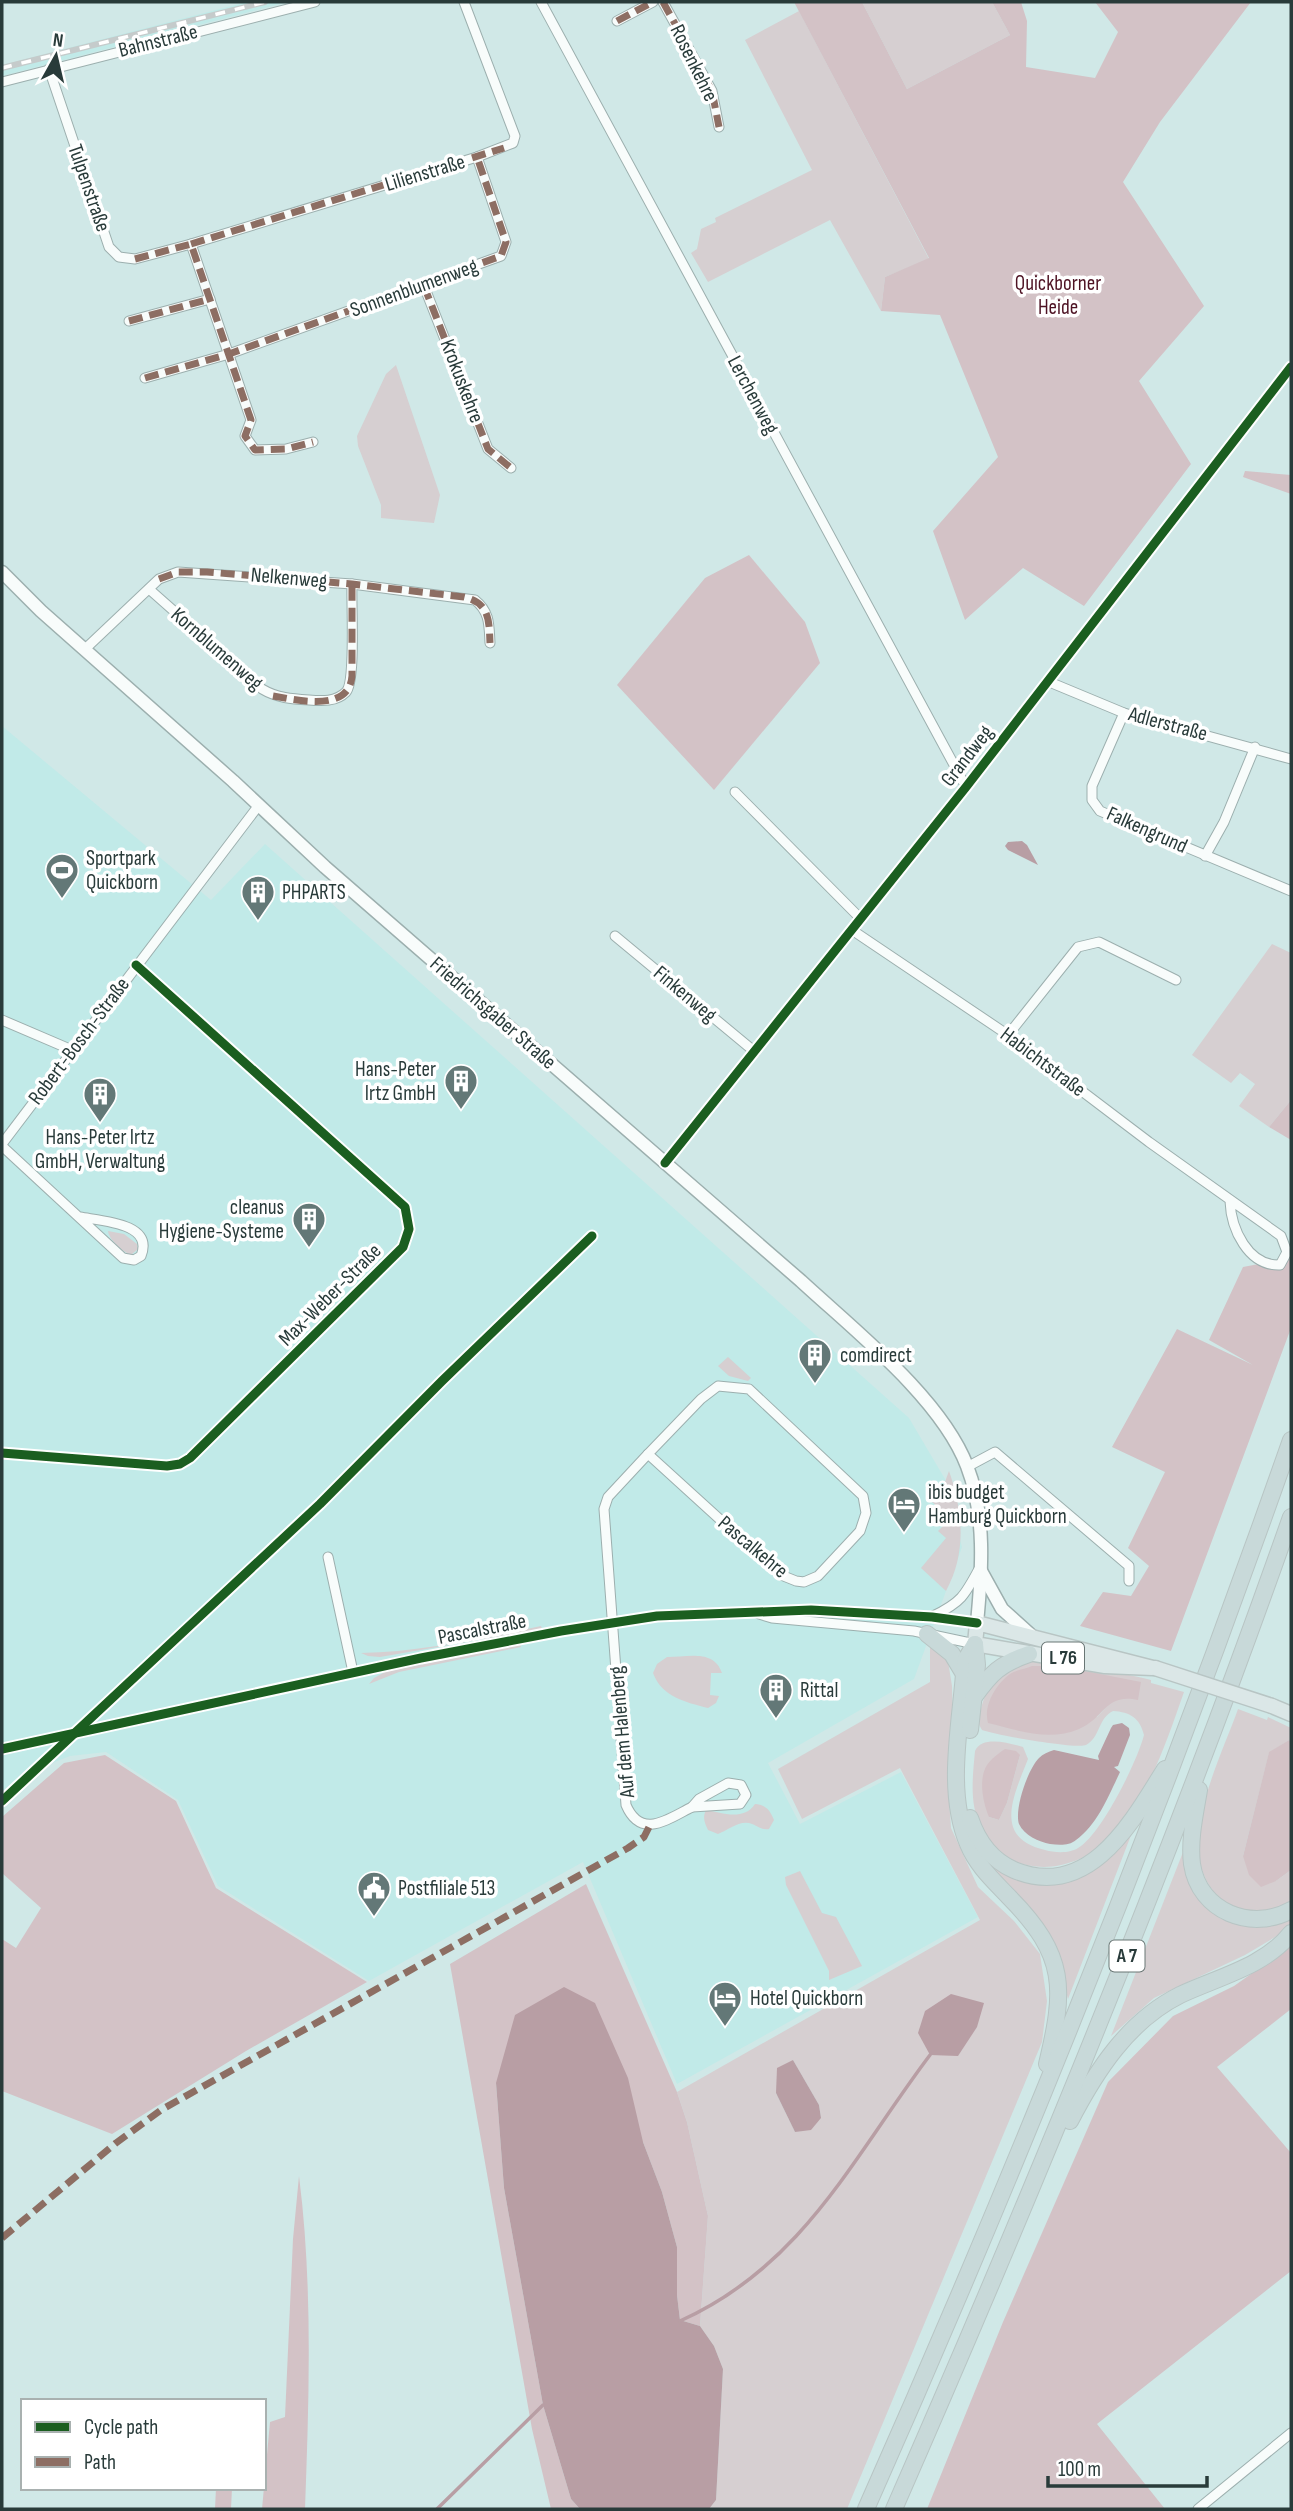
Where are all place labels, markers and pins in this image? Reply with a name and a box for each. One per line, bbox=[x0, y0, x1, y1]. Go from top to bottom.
place label: Sportpark Quickborn bbox=[86, 846, 158, 895]
sports icon: Sportpark Quickborn bbox=[43, 851, 81, 900]
building icon: PHPARTS bbox=[239, 873, 277, 922]
place label: PHPARTS bbox=[282, 880, 346, 905]
place label: Hans-Peter Irtz GmbH bbox=[355, 1057, 436, 1106]
building icon: Hans-Peter Irtz GmbH bbox=[442, 1062, 480, 1111]
building icon: Hans-Peter Irtz GmbH, Verwaltung bbox=[81, 1075, 119, 1124]
place label: Hans-Peter Irtz GmbH, Verwaltung bbox=[35, 1125, 165, 1174]
place label: cleanus Hygiene-Systeme bbox=[159, 1195, 284, 1244]
building icon: cleanus Hygiene-Systeme bbox=[290, 1200, 328, 1249]
building icon: comdirect bbox=[796, 1336, 834, 1385]
place label: comdirect bbox=[840, 1343, 912, 1368]
place label: ibis budget Hamburg Quickborn bbox=[928, 1480, 1067, 1529]
hotel icon: ibis budget Hamburg Quickborn bbox=[885, 1485, 923, 1534]
building icon: Rittal bbox=[757, 1671, 795, 1720]
place label: Rittal bbox=[800, 1678, 838, 1703]
public building icon: Postfiliale 513 bbox=[355, 1869, 393, 1918]
place label: Postfiliale 513 bbox=[398, 1876, 495, 1901]
hotel icon: Hotel Quickborn bbox=[706, 1979, 744, 2028]
place label: Hotel Quickborn bbox=[750, 1986, 863, 2011]

